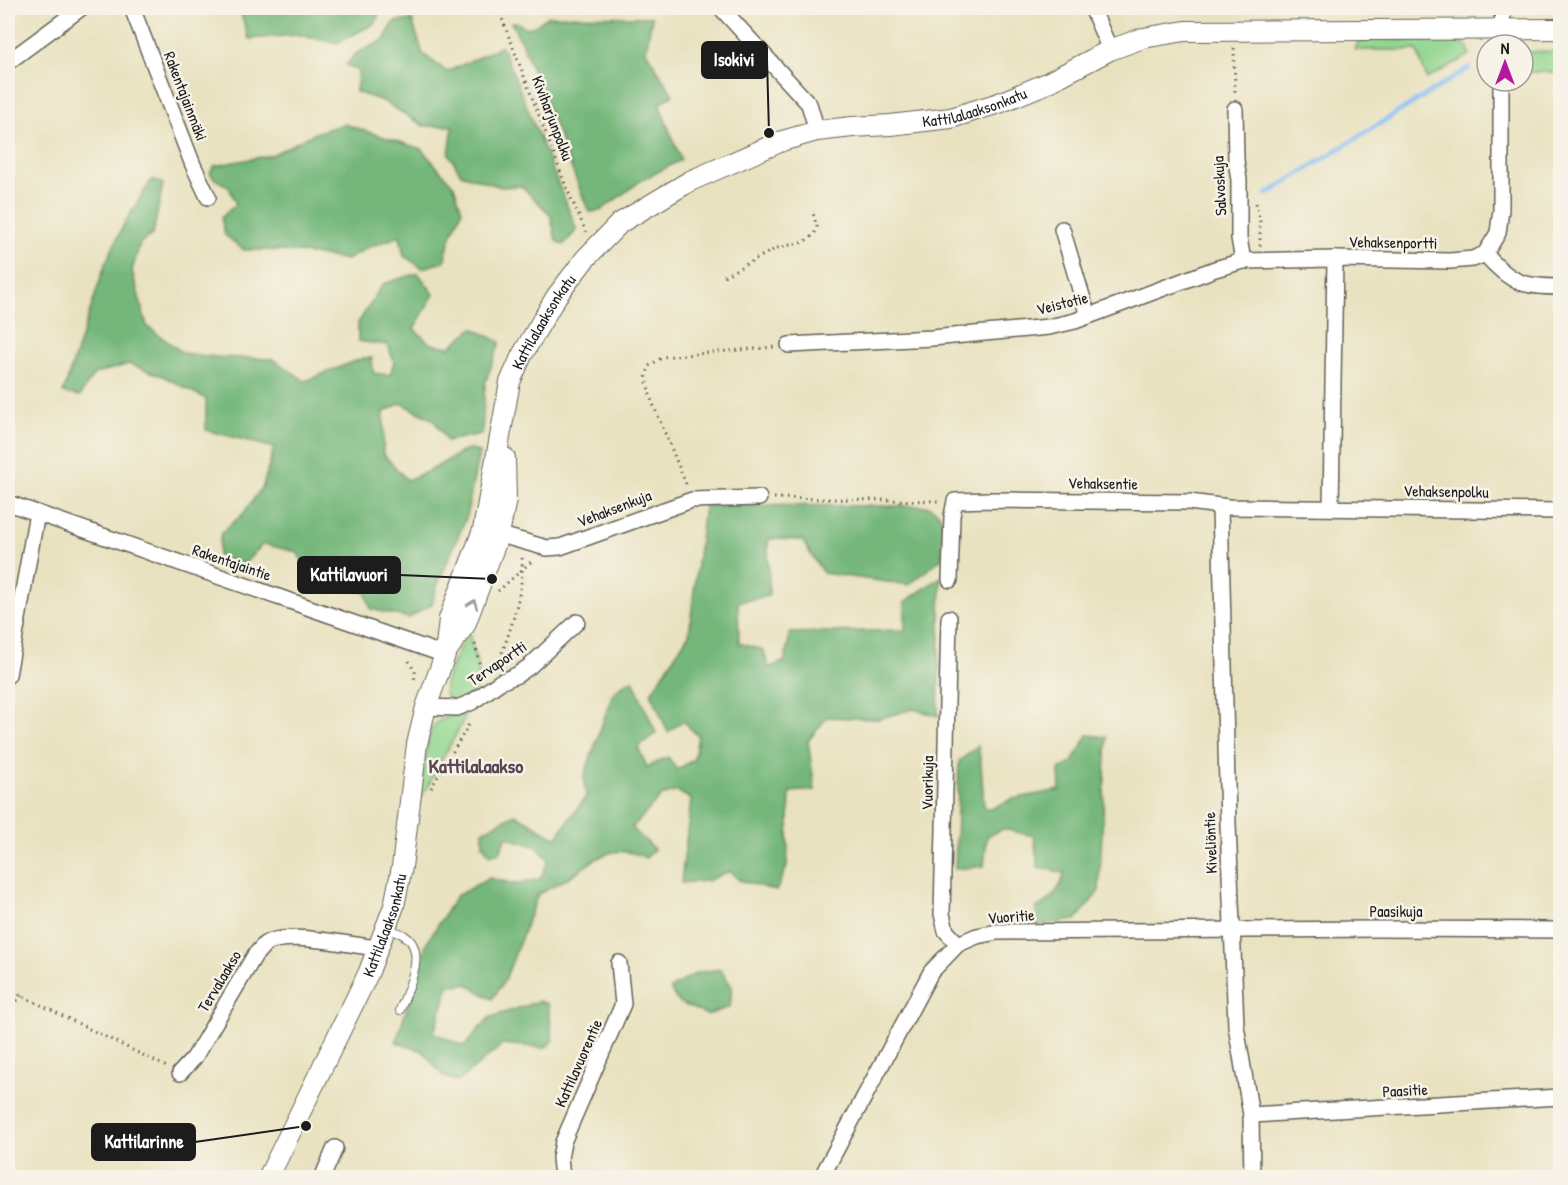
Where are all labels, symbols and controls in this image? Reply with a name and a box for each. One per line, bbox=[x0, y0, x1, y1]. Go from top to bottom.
north arrow bbox=[1475, 33, 1535, 93]
text: N bbox=[1501, 37, 1510, 59]
callout: Isokivi bbox=[702, 42, 767, 78]
text: Isokivi bbox=[713, 47, 755, 72]
street label: Rakentajainmäki bbox=[159, 48, 213, 144]
street label: Kiviharjunpolku bbox=[527, 72, 579, 164]
street label: Kattilalaaksonkatu bbox=[921, 82, 1030, 132]
street label: Salvoskuja bbox=[1206, 155, 1232, 217]
street label: Vehaksenportti bbox=[1348, 230, 1438, 254]
street label: Kattilalaaksonkatu bbox=[506, 269, 581, 373]
street label: Veistotie bbox=[1034, 286, 1091, 320]
street label: Vehaksentie bbox=[1068, 471, 1139, 495]
street label: Vehaksenpolku bbox=[1403, 479, 1489, 503]
street label: Vehaksenkuja bbox=[574, 484, 654, 532]
street label: Rakentajaintie bbox=[190, 538, 275, 586]
callout: Kattilavuori bbox=[298, 557, 400, 593]
text: Kattilavuori bbox=[310, 562, 388, 587]
one-way arrow bbox=[466, 599, 479, 610]
street label: Tervaportti bbox=[463, 635, 531, 691]
district label: Kattilalaakso bbox=[429, 752, 523, 779]
street label: Vuorikuja bbox=[916, 755, 938, 811]
street label: Kiveliöntie bbox=[1198, 811, 1222, 874]
street label: Kattilalaaksonkatu bbox=[357, 871, 412, 980]
street label: Paasikuja bbox=[1369, 900, 1423, 922]
street label: Vuoritie bbox=[987, 903, 1036, 929]
street label: Tervalaakso bbox=[192, 945, 246, 1016]
street label: Kattilavuorentie bbox=[549, 1015, 607, 1111]
street label: Paasitie bbox=[1382, 1078, 1429, 1102]
callout: Kattilarinne bbox=[92, 1124, 195, 1160]
text: Kattilarinne bbox=[104, 1129, 184, 1154]

